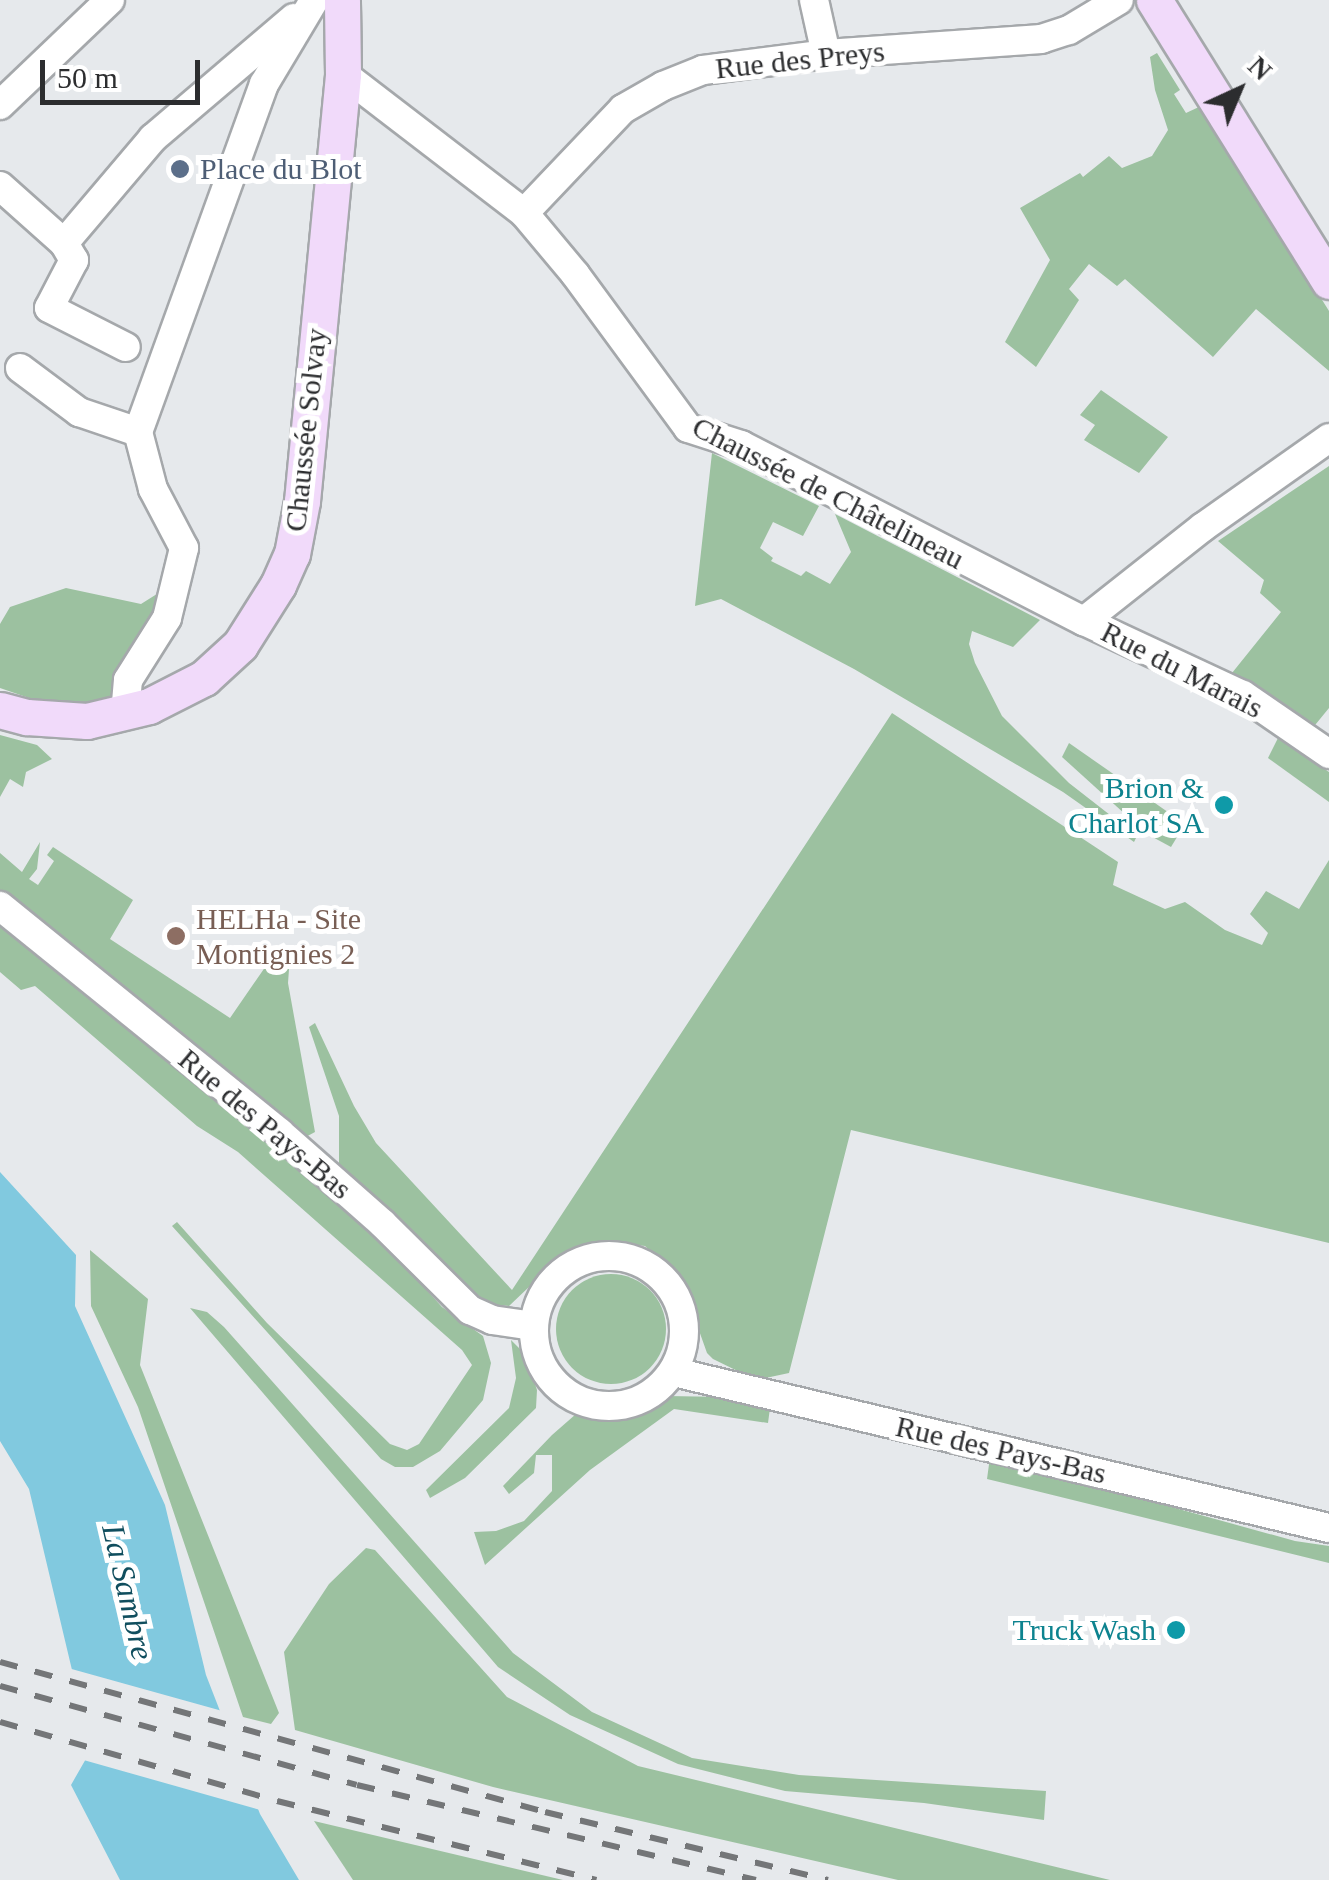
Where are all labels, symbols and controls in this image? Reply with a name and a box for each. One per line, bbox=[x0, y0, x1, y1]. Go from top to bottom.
street label: Rue des Preys bbox=[714, 33, 886, 87]
scale bar bbox=[45, 40, 205, 102]
north arrow bbox=[1189, 40, 1289, 140]
text: N bbox=[1242, 50, 1278, 86]
text: 50 m bbox=[57, 61, 118, 94]
place label: Place du Blot bbox=[200, 151, 362, 187]
marker: Place du Blot bbox=[169, 158, 191, 180]
street label: Chaussée Solvay bbox=[277, 327, 335, 533]
street label: Chaussée de Châtelineau bbox=[686, 409, 970, 577]
street label: Rue du Marais bbox=[1095, 614, 1269, 726]
place label: Brion & Charlot SA bbox=[1068, 770, 1204, 840]
marker: Brion & Charlot SA bbox=[1213, 794, 1235, 816]
place label: HELHa - Site Montignies 2 bbox=[196, 901, 361, 972]
marker: HELHa - Site Montignies 2 bbox=[165, 925, 187, 947]
street label: Rue des Pays-Bas bbox=[171, 1041, 359, 1207]
street label: Rue des Pays-Bas bbox=[892, 1408, 1110, 1492]
water label: La Sambre bbox=[94, 1520, 162, 1664]
place label: Truck Wash bbox=[1012, 1612, 1156, 1648]
marker: Truck Wash bbox=[1165, 1619, 1187, 1641]

